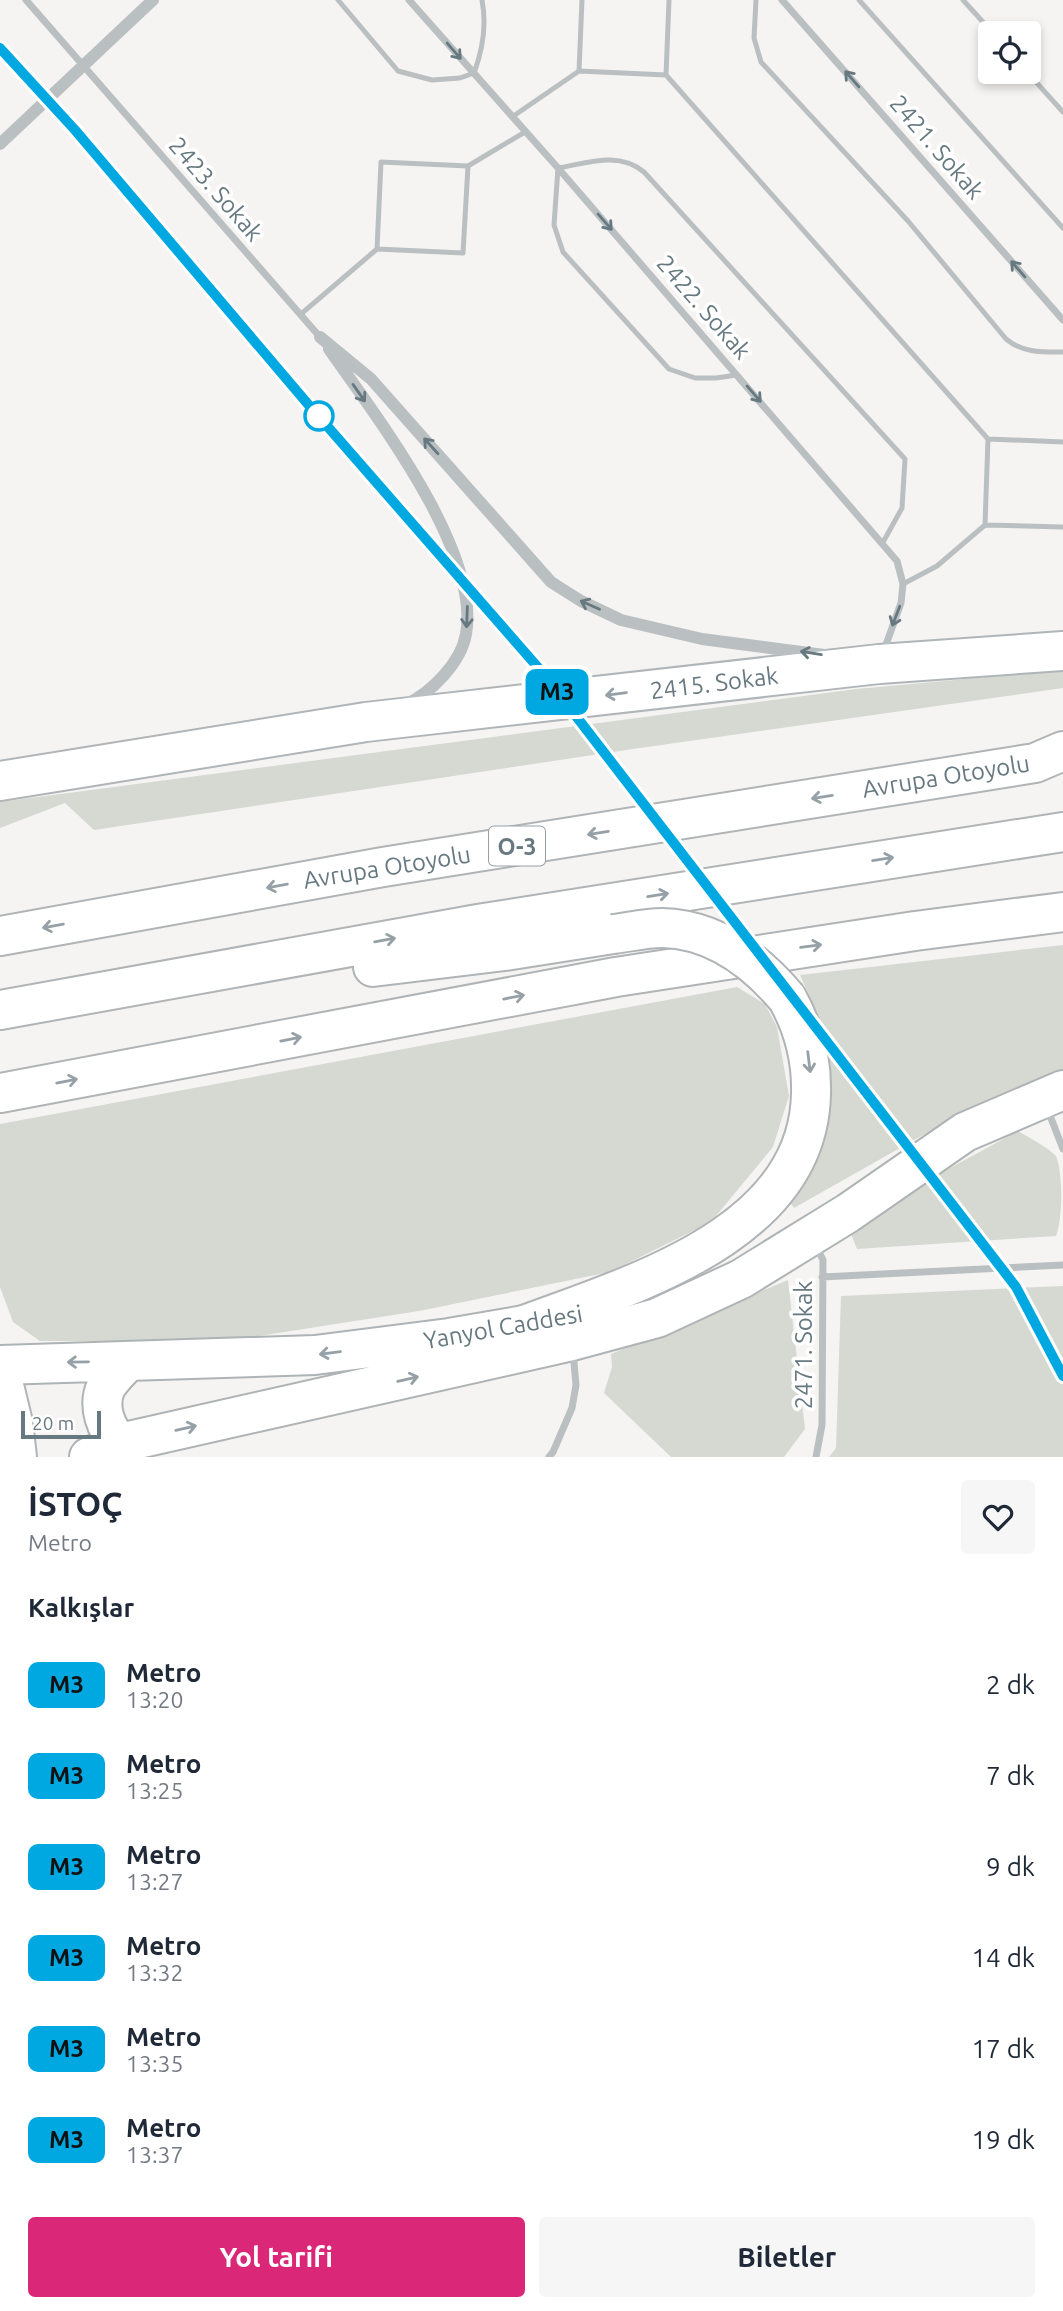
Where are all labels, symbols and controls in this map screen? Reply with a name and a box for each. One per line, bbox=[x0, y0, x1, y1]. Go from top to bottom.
map controls bbox=[978, 21, 1041, 84]
button: locate bbox=[978, 21, 1041, 84]
one-way arrow bbox=[446, 42, 462, 60]
one-way arrow bbox=[844, 70, 860, 88]
street label: 2421. Sokak bbox=[885, 90, 989, 204]
street label: 2423. Sokak bbox=[164, 132, 268, 246]
one-way arrow bbox=[597, 213, 613, 231]
street label: 2422. Sokak bbox=[652, 250, 756, 364]
one-way arrow bbox=[1010, 260, 1026, 278]
one-way arrow bbox=[352, 383, 367, 402]
one-way arrow bbox=[746, 385, 762, 403]
unlabelled marker bbox=[304, 401, 334, 431]
one-way arrow bbox=[422, 438, 439, 455]
one-way arrow bbox=[580, 598, 601, 611]
one-way arrow bbox=[889, 604, 901, 626]
one-way arrow bbox=[460, 606, 473, 629]
one-way arrow bbox=[800, 646, 823, 659]
street label: 2415. Sokak bbox=[648, 662, 780, 704]
line badge: M3 bbox=[526, 669, 588, 715]
text: M3 bbox=[540, 678, 574, 705]
one-way arrow bbox=[605, 687, 628, 700]
street label: Avrupa Otoyolu bbox=[860, 749, 1032, 803]
one-way arrow bbox=[812, 790, 834, 803]
road number: O-3 bbox=[489, 826, 545, 866]
one-way arrow bbox=[587, 826, 610, 839]
street label: Avrupa Otoyolu bbox=[301, 840, 473, 894]
one-way arrow bbox=[871, 852, 893, 865]
one-way arrow bbox=[266, 880, 289, 893]
one-way arrow bbox=[646, 888, 669, 901]
one-way arrow bbox=[42, 920, 65, 933]
one-way arrow bbox=[373, 933, 396, 946]
one-way arrow bbox=[799, 939, 822, 952]
one-way arrow bbox=[502, 989, 525, 1003]
one-way arrow bbox=[279, 1032, 302, 1045]
one-way arrow bbox=[802, 1050, 815, 1072]
one-way arrow bbox=[55, 1074, 78, 1087]
street label: 2471. Sokak bbox=[790, 1281, 817, 1409]
street label: Yanyol Caddesi bbox=[421, 1300, 585, 1354]
one-way arrow bbox=[319, 1347, 341, 1360]
one-way arrow bbox=[67, 1355, 90, 1369]
one-way arrow bbox=[396, 1371, 419, 1385]
scale bar bbox=[21, 1408, 102, 1440]
text: 20 m bbox=[32, 1412, 74, 1434]
one-way arrow bbox=[174, 1421, 197, 1434]
button: heart bbox=[961, 1480, 1035, 1554]
text: İSTOÇ bbox=[28, 1485, 122, 1522]
text: Metro bbox=[28, 1530, 92, 1555]
text: Kalkışlar bbox=[28, 1593, 134, 1622]
text: Metro bbox=[126, 1658, 201, 1687]
text: 2 dk bbox=[986, 1670, 1035, 1699]
text: M3 bbox=[49, 1671, 84, 1698]
text: 13:20 bbox=[126, 1687, 184, 1712]
text: Metro bbox=[126, 1749, 201, 1778]
text: 7 dk bbox=[986, 1761, 1035, 1790]
text: M3 bbox=[49, 1762, 84, 1789]
text: 13:25 bbox=[126, 1778, 184, 1803]
text: Metro bbox=[126, 1840, 201, 1869]
text: 9 dk bbox=[986, 1852, 1035, 1881]
text: M3 bbox=[49, 1853, 84, 1880]
text: 13:27 bbox=[126, 1869, 184, 1894]
text: Metro bbox=[126, 1931, 201, 1960]
text: 14 dk bbox=[971, 1943, 1035, 1972]
text: M3 bbox=[49, 1944, 84, 1971]
text: 13:32 bbox=[126, 1960, 184, 1985]
text: Metro bbox=[126, 2022, 201, 2051]
text: 17 dk bbox=[971, 2034, 1035, 2063]
text: M3 bbox=[49, 2035, 84, 2062]
text: 13:35 bbox=[126, 2051, 184, 2076]
text: Metro bbox=[126, 2113, 201, 2142]
text: 19 dk bbox=[971, 2125, 1035, 2154]
text: M3 bbox=[49, 2126, 84, 2153]
text: 13:37 bbox=[126, 2142, 184, 2167]
button: Yol tarifi bbox=[28, 2217, 525, 2297]
button: Biletler bbox=[539, 2217, 1035, 2297]

